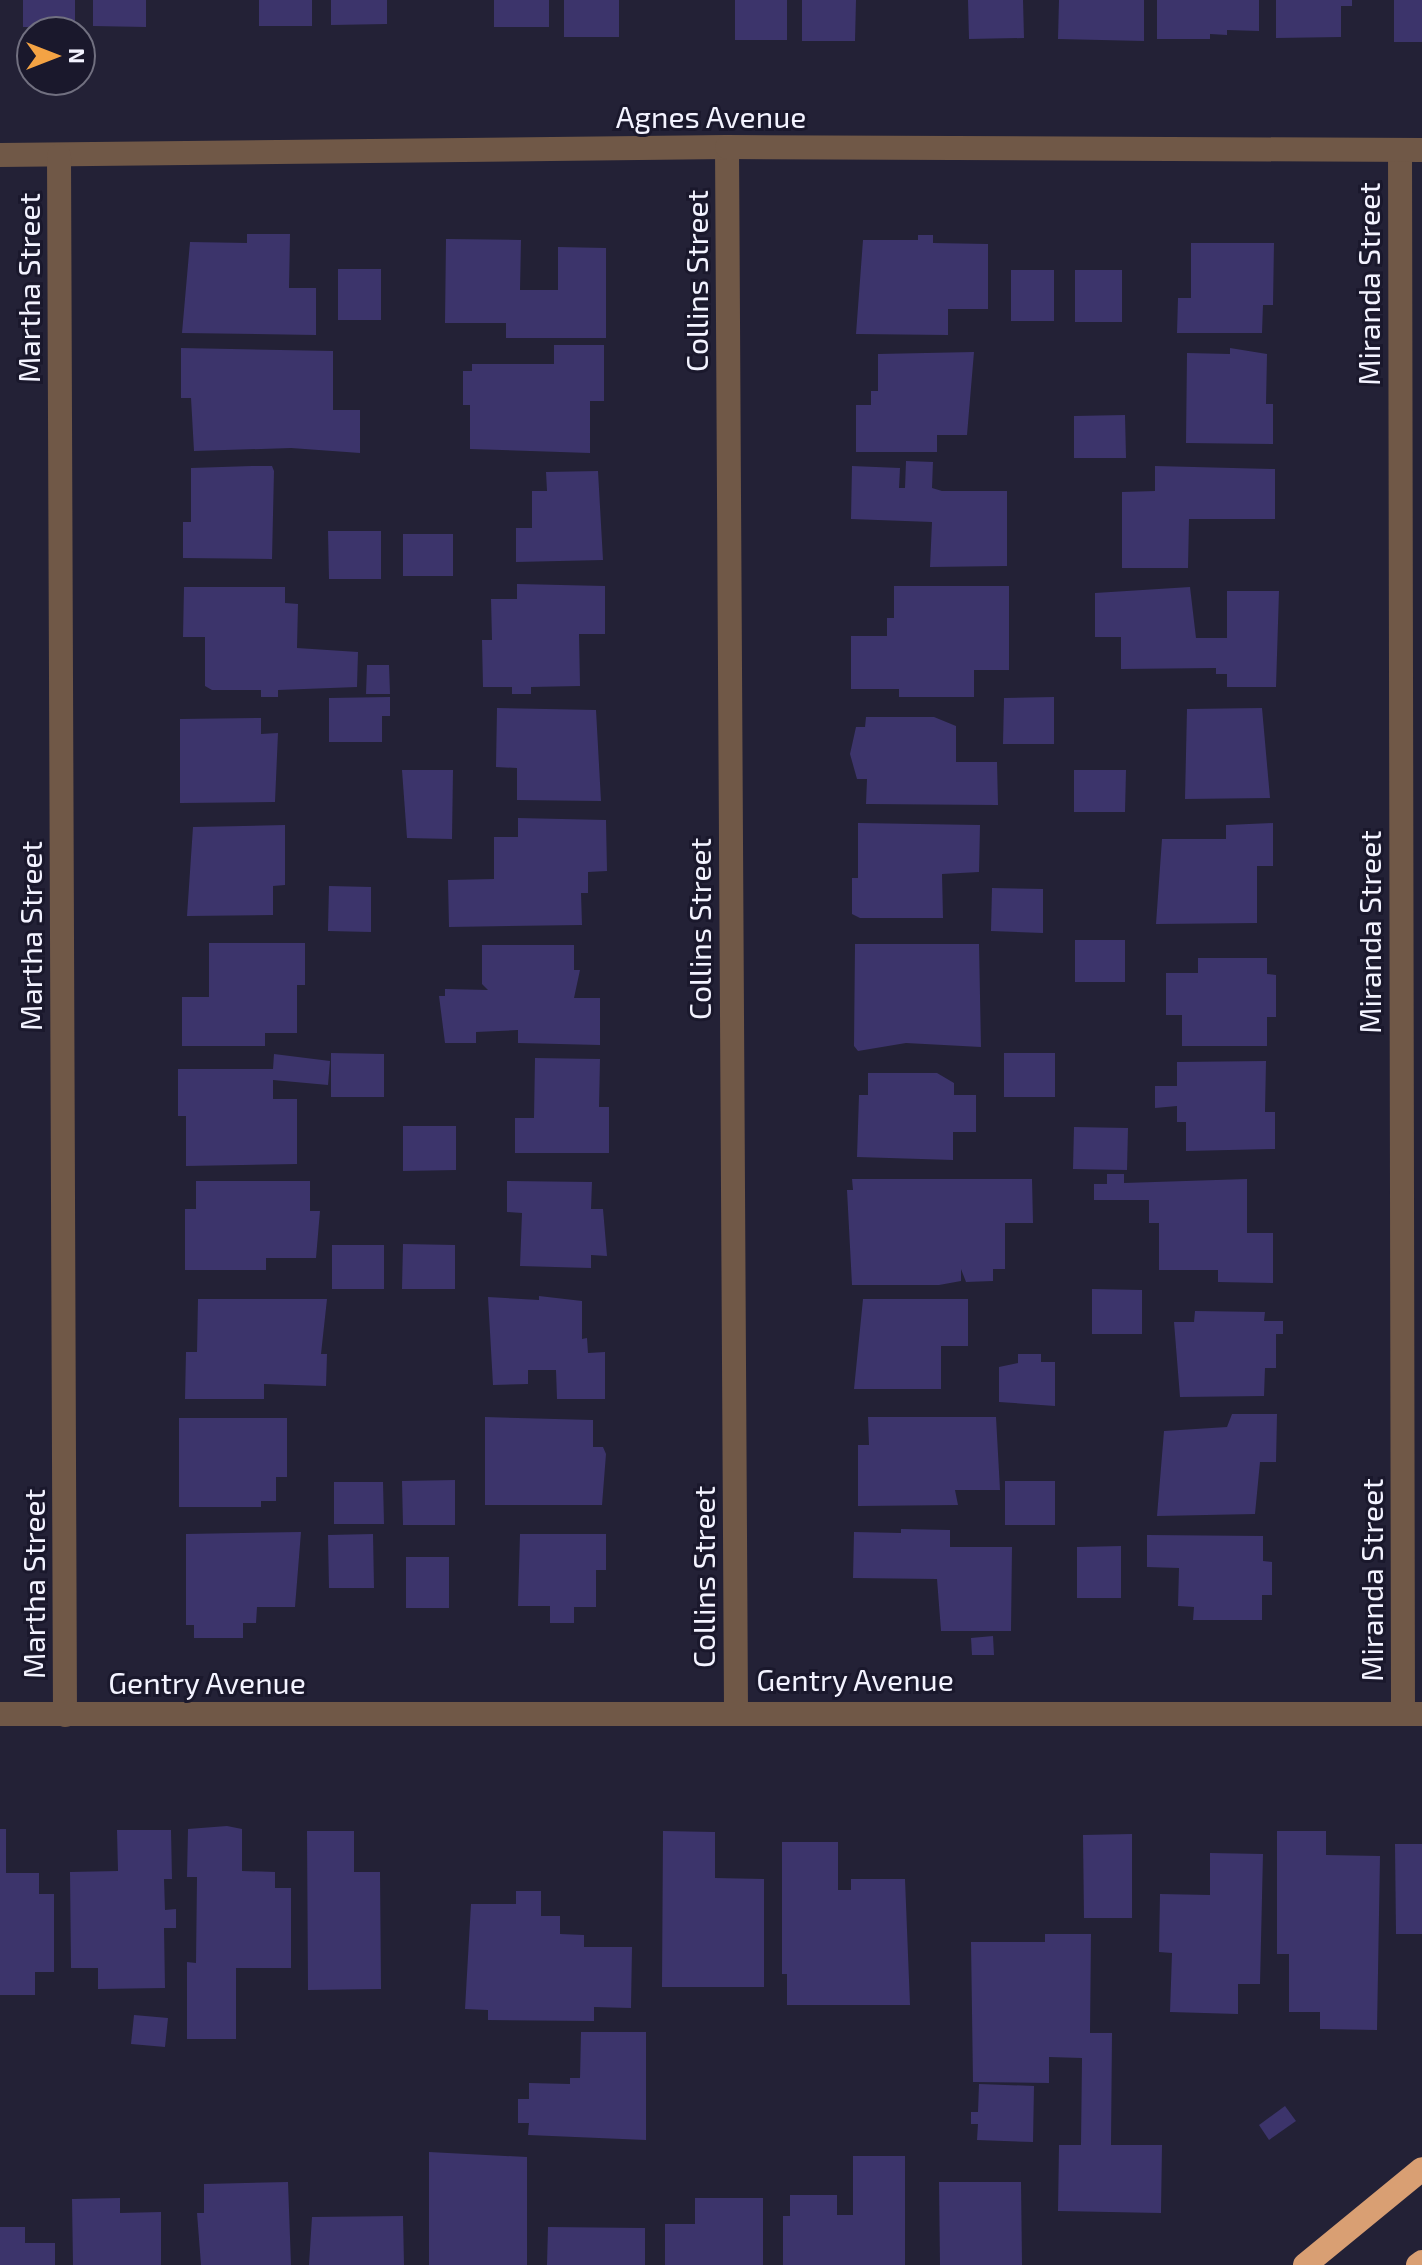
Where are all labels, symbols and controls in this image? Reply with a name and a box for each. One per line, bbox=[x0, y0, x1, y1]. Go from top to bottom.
north arrow bbox=[16, 16, 96, 96]
text: N bbox=[65, 48, 91, 64]
street label: Agnes Avenue bbox=[615, 98, 807, 134]
street label: Miranda Street bbox=[1350, 182, 1386, 386]
street label: Collins Street bbox=[678, 190, 714, 372]
street label: Martha Street bbox=[10, 193, 46, 383]
street label: Miranda Street bbox=[1351, 830, 1387, 1034]
street label: Collins Street bbox=[681, 838, 717, 1020]
street label: Martha Street bbox=[12, 841, 48, 1031]
street label: Miranda Street bbox=[1353, 1478, 1389, 1682]
street label: Collins Street bbox=[685, 1486, 721, 1668]
street label: Martha Street bbox=[15, 1489, 51, 1679]
street label: Gentry Avenue bbox=[756, 1661, 954, 1697]
street label: Gentry Avenue bbox=[108, 1664, 306, 1700]

